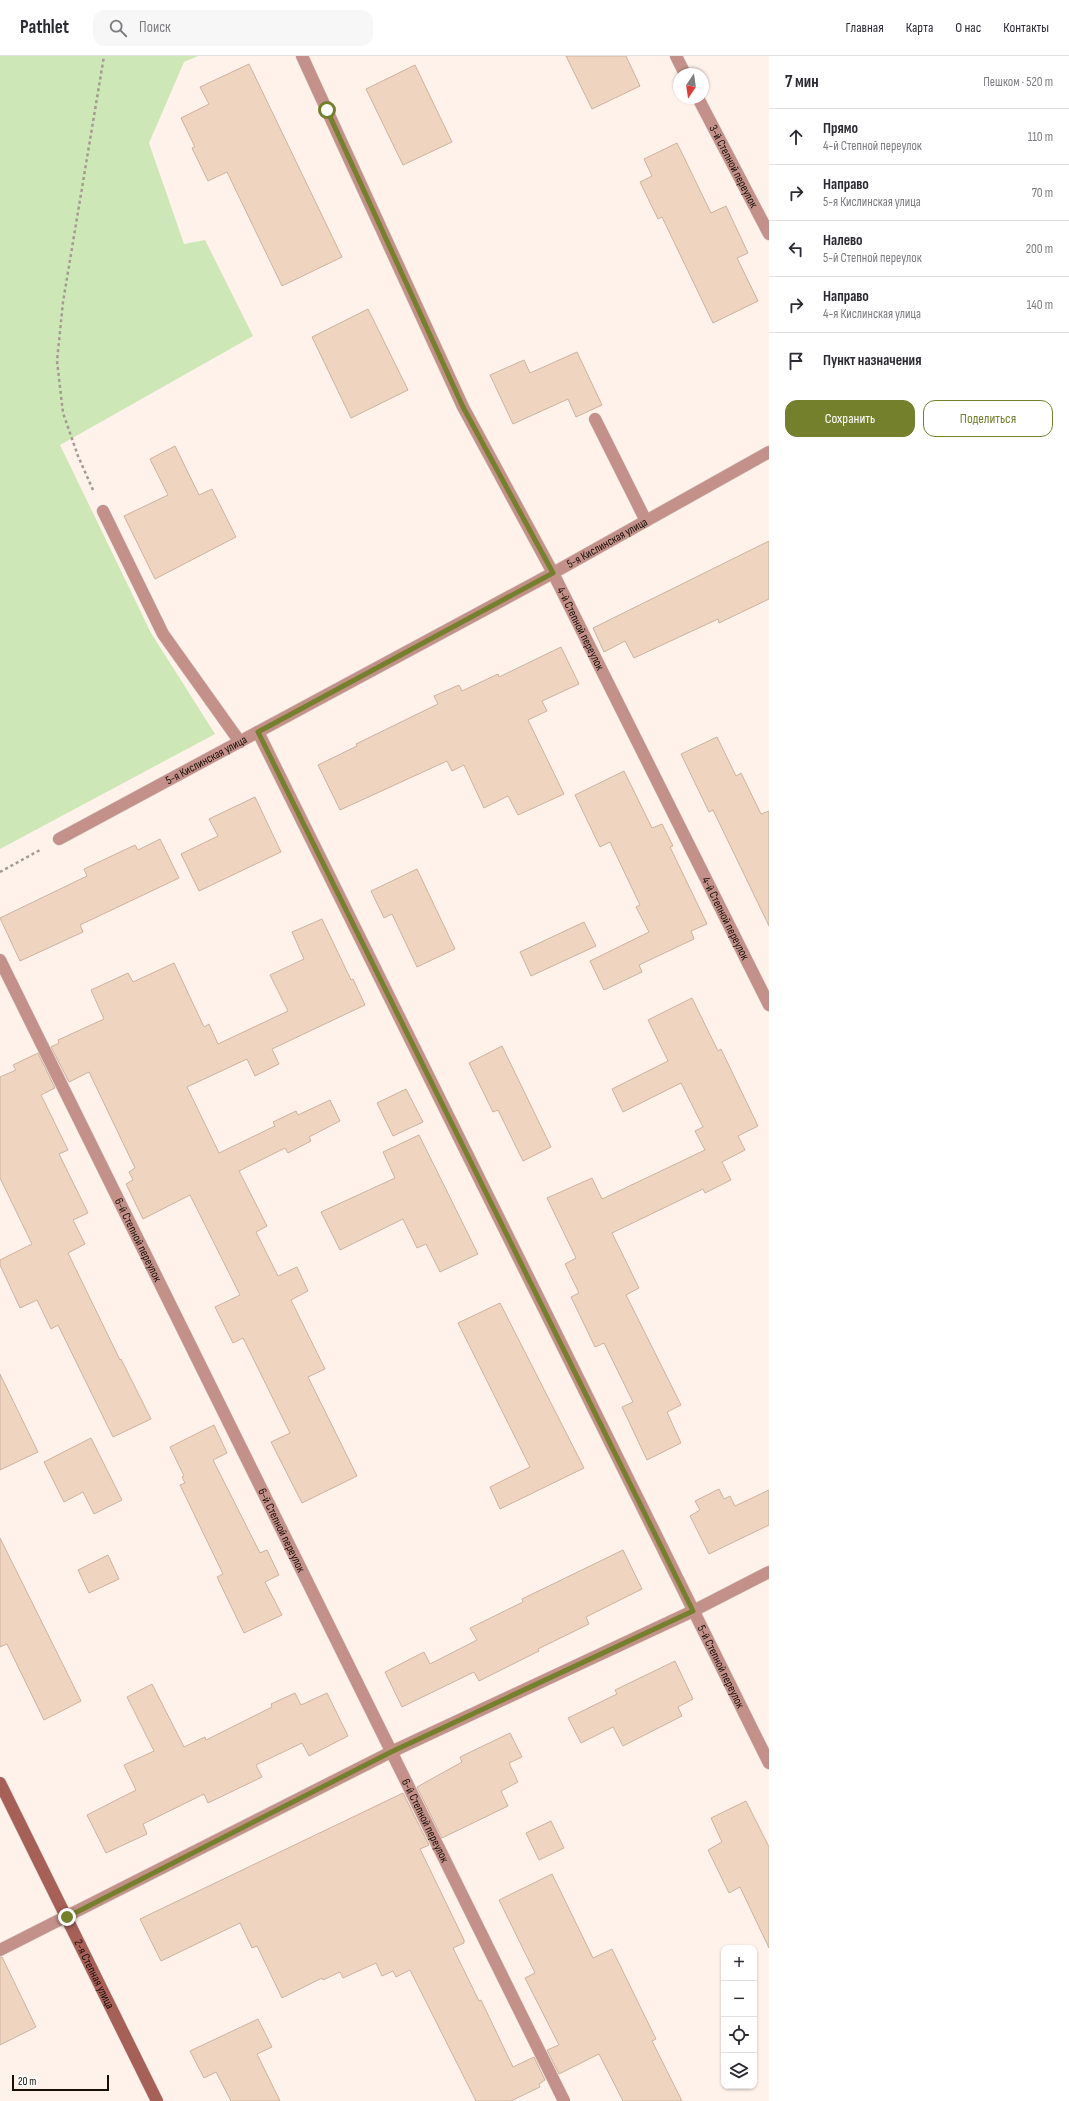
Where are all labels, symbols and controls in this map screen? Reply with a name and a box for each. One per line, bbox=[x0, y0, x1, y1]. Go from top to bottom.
search box bbox=[93, 10, 373, 46]
text: Pathlet bbox=[20, 16, 69, 39]
icon: search bbox=[107, 17, 129, 39]
text: Поиск bbox=[139, 18, 171, 37]
text: Главная bbox=[846, 19, 884, 36]
text: Карта bbox=[906, 19, 933, 36]
text: О нас bbox=[955, 19, 981, 36]
text: Контакты bbox=[1003, 19, 1049, 36]
north arrow bbox=[673, 68, 709, 104]
text: 7 мин bbox=[785, 72, 819, 92]
text: Пешком · 520 m bbox=[983, 74, 1053, 90]
route start bbox=[318, 101, 336, 119]
text: Прямо bbox=[823, 119, 858, 138]
street label: 3-й Степной переулок bbox=[706, 122, 762, 211]
icon: ahead bbox=[785, 126, 807, 148]
text: 110 m bbox=[1028, 129, 1053, 145]
text: 4-й Степной переулок bbox=[823, 138, 922, 154]
text: Направо bbox=[823, 175, 869, 194]
icon: right bbox=[785, 182, 807, 204]
text: 70 m bbox=[1032, 185, 1053, 201]
text: 5-я Кислинская улица bbox=[823, 194, 921, 210]
text: Налево bbox=[823, 231, 863, 250]
icon: left bbox=[785, 238, 807, 260]
text: 200 m bbox=[1026, 241, 1053, 257]
text: 5-й Степной переулок bbox=[823, 250, 922, 266]
text: Направо bbox=[823, 287, 869, 306]
icon: right bbox=[785, 294, 807, 316]
text: 140 m bbox=[1027, 297, 1053, 313]
text: 4-я Кислинская улица bbox=[823, 306, 921, 322]
icon: arrive bbox=[785, 350, 807, 372]
text: Пункт назначения bbox=[823, 351, 921, 370]
button: Сохранить bbox=[785, 400, 915, 437]
button: Поделиться bbox=[923, 400, 1053, 437]
street label: 5-я Кислинская улица bbox=[564, 514, 650, 571]
street label: 4-й Степной переулок bbox=[554, 584, 608, 673]
street label: 5-я Кислинская улица bbox=[163, 732, 250, 788]
street label: 4-й Степной переулок bbox=[698, 874, 753, 963]
street label: 6-й Степной переулок bbox=[111, 1195, 165, 1284]
street label: 6-й Степной переулок bbox=[255, 1486, 309, 1575]
street label: 5-й Степной переулок bbox=[694, 1622, 748, 1711]
street label: 6-й Степной переулок bbox=[398, 1776, 453, 1865]
route end bbox=[58, 1908, 76, 1926]
street label: 2-я Степная улица bbox=[71, 1937, 118, 2012]
map controls bbox=[721, 1945, 757, 2089]
button: + bbox=[721, 1945, 757, 1981]
button: − bbox=[721, 1981, 757, 2017]
button: locate bbox=[721, 2017, 757, 2053]
button: layers bbox=[721, 2053, 757, 2089]
scale bar bbox=[12, 2073, 109, 2092]
text: 20 m bbox=[18, 2075, 36, 2088]

